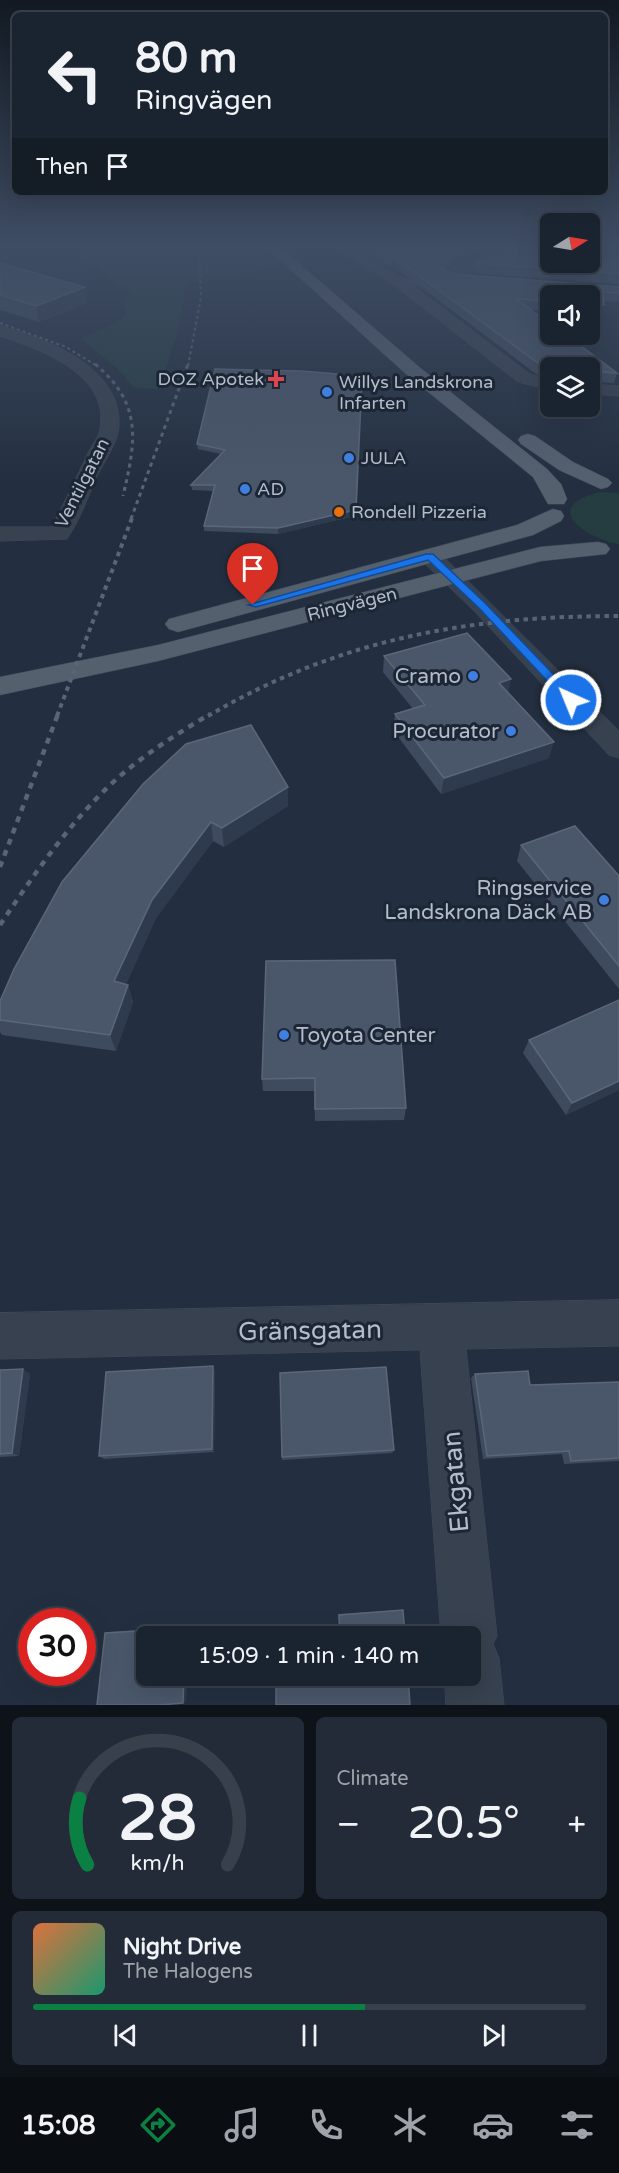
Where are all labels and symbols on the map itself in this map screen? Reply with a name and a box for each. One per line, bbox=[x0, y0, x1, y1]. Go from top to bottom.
north arrow bbox=[540, 213, 600, 273]
place label: DOZ Apotek bbox=[157, 368, 264, 390]
place label: Willys Landskrona Infarten bbox=[339, 371, 493, 414]
marker: DOZ Apotek bbox=[269, 372, 283, 386]
marker: Willys Landskrona Infarten bbox=[320, 385, 334, 399]
street label: Ventilgatan bbox=[50, 435, 114, 531]
place label: JULA bbox=[361, 447, 406, 469]
marker: JULA bbox=[342, 451, 356, 465]
place label: AD bbox=[257, 478, 284, 500]
marker: AD bbox=[238, 482, 252, 496]
place label: Rondell Pizzeria bbox=[351, 501, 487, 523]
marker: Rondell Pizzeria bbox=[332, 505, 346, 519]
pin bbox=[227, 543, 278, 605]
street label: Ringvägen bbox=[305, 582, 399, 626]
place label: Cramo bbox=[395, 664, 461, 689]
position arrow bbox=[539, 668, 603, 732]
marker: Cramo bbox=[466, 669, 480, 683]
place label: Procurator bbox=[392, 719, 499, 744]
marker: Procurator bbox=[504, 724, 518, 738]
place label: Ringservice Landskrona Däck AB bbox=[384, 876, 592, 925]
marker: Ringservice Landskrona Däck AB bbox=[597, 893, 611, 907]
place label: Toyota Center bbox=[296, 1023, 436, 1048]
marker: Toyota Center bbox=[277, 1028, 291, 1042]
street label: Gränsgatan bbox=[238, 1314, 382, 1347]
street label: Ekgatan bbox=[436, 1430, 475, 1534]
speed limit sign: 30 bbox=[18, 1608, 96, 1686]

